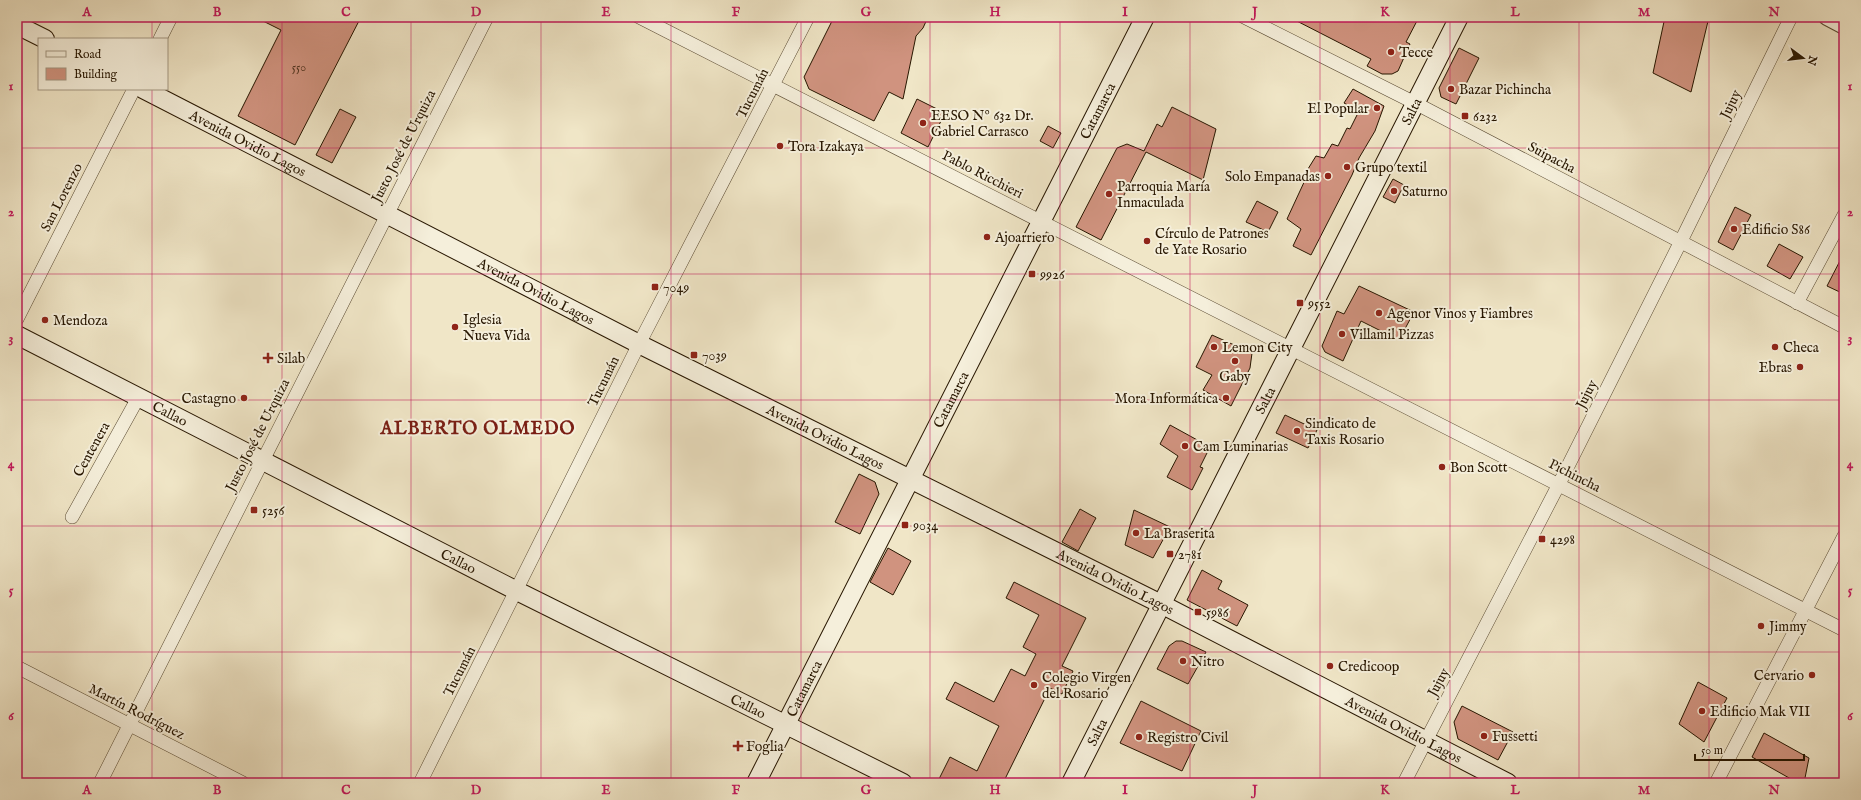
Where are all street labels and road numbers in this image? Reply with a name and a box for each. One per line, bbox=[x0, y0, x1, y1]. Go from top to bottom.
street label: Tucumán bbox=[733, 65, 773, 122]
street label: Catamarca bbox=[1076, 79, 1121, 142]
street label: Justo José de Urquiza bbox=[367, 86, 441, 208]
street label: Jujuy bbox=[1715, 87, 1746, 124]
street label: Salta bbox=[1398, 94, 1427, 128]
street label: Avenida Ovidio Lagos bbox=[185, 106, 309, 181]
street label: Suipacha bbox=[1525, 138, 1579, 178]
street label: Pablo Ricchieri bbox=[939, 147, 1026, 203]
street label: San Lorenzo bbox=[37, 160, 87, 235]
street label: Avenida Ovidio Lagos bbox=[473, 254, 597, 329]
street label: Tucumán bbox=[584, 353, 624, 410]
street label: Catamarca bbox=[930, 368, 974, 431]
street label: Justo José de Urquiza bbox=[221, 375, 295, 497]
street label: Jujuy bbox=[1571, 377, 1602, 414]
street label: Salta bbox=[1251, 383, 1281, 417]
street label: Callao bbox=[149, 398, 191, 431]
street label: Avenida Ovidio Lagos bbox=[762, 401, 887, 475]
street label: Centenera bbox=[69, 418, 115, 480]
street label: Pichincha bbox=[1546, 455, 1604, 497]
street label: Callao bbox=[437, 545, 479, 579]
street label: Avenida Ovidio Lagos bbox=[1052, 545, 1177, 619]
street label: Tucumán bbox=[440, 643, 480, 700]
street label: Catamarca bbox=[783, 657, 827, 720]
street label: Jujuy bbox=[1423, 665, 1454, 702]
street label: Martín Rodríguez bbox=[85, 680, 188, 744]
street label: Callao bbox=[727, 691, 769, 724]
street label: Avenida Ovidio Lagos bbox=[1341, 692, 1465, 768]
street label: Salta bbox=[1083, 715, 1112, 749]

